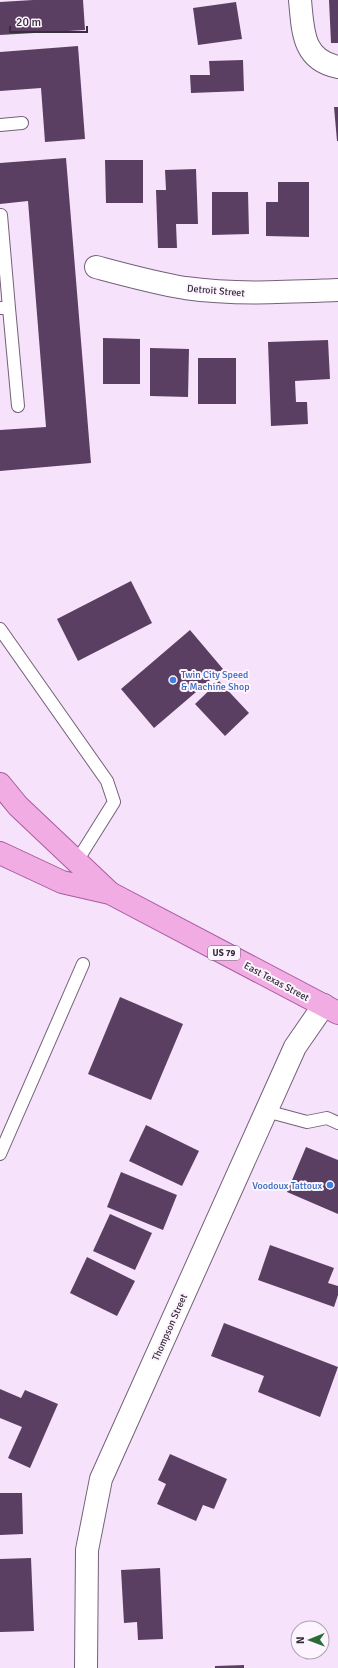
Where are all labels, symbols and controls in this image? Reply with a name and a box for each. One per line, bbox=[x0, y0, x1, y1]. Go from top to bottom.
scale bar bbox=[10, 8, 87, 34]
text: 20 m bbox=[16, 15, 41, 30]
street label: Detroit Street bbox=[186, 282, 246, 300]
place label: Twin City Speed & Machine Shop bbox=[181, 669, 250, 693]
marker: Twin City Speed & Machine Shop bbox=[168, 675, 178, 685]
road number: US 79 bbox=[208, 946, 240, 960]
street label: East Texas Street bbox=[242, 960, 312, 1004]
place label: Voodoux Tattoux bbox=[252, 1180, 322, 1192]
marker: Voodoux Tattoux bbox=[325, 1180, 335, 1190]
street label: Thompson Street bbox=[150, 1292, 190, 1363]
north arrow bbox=[290, 1620, 330, 1660]
text: N bbox=[294, 1636, 307, 1644]

